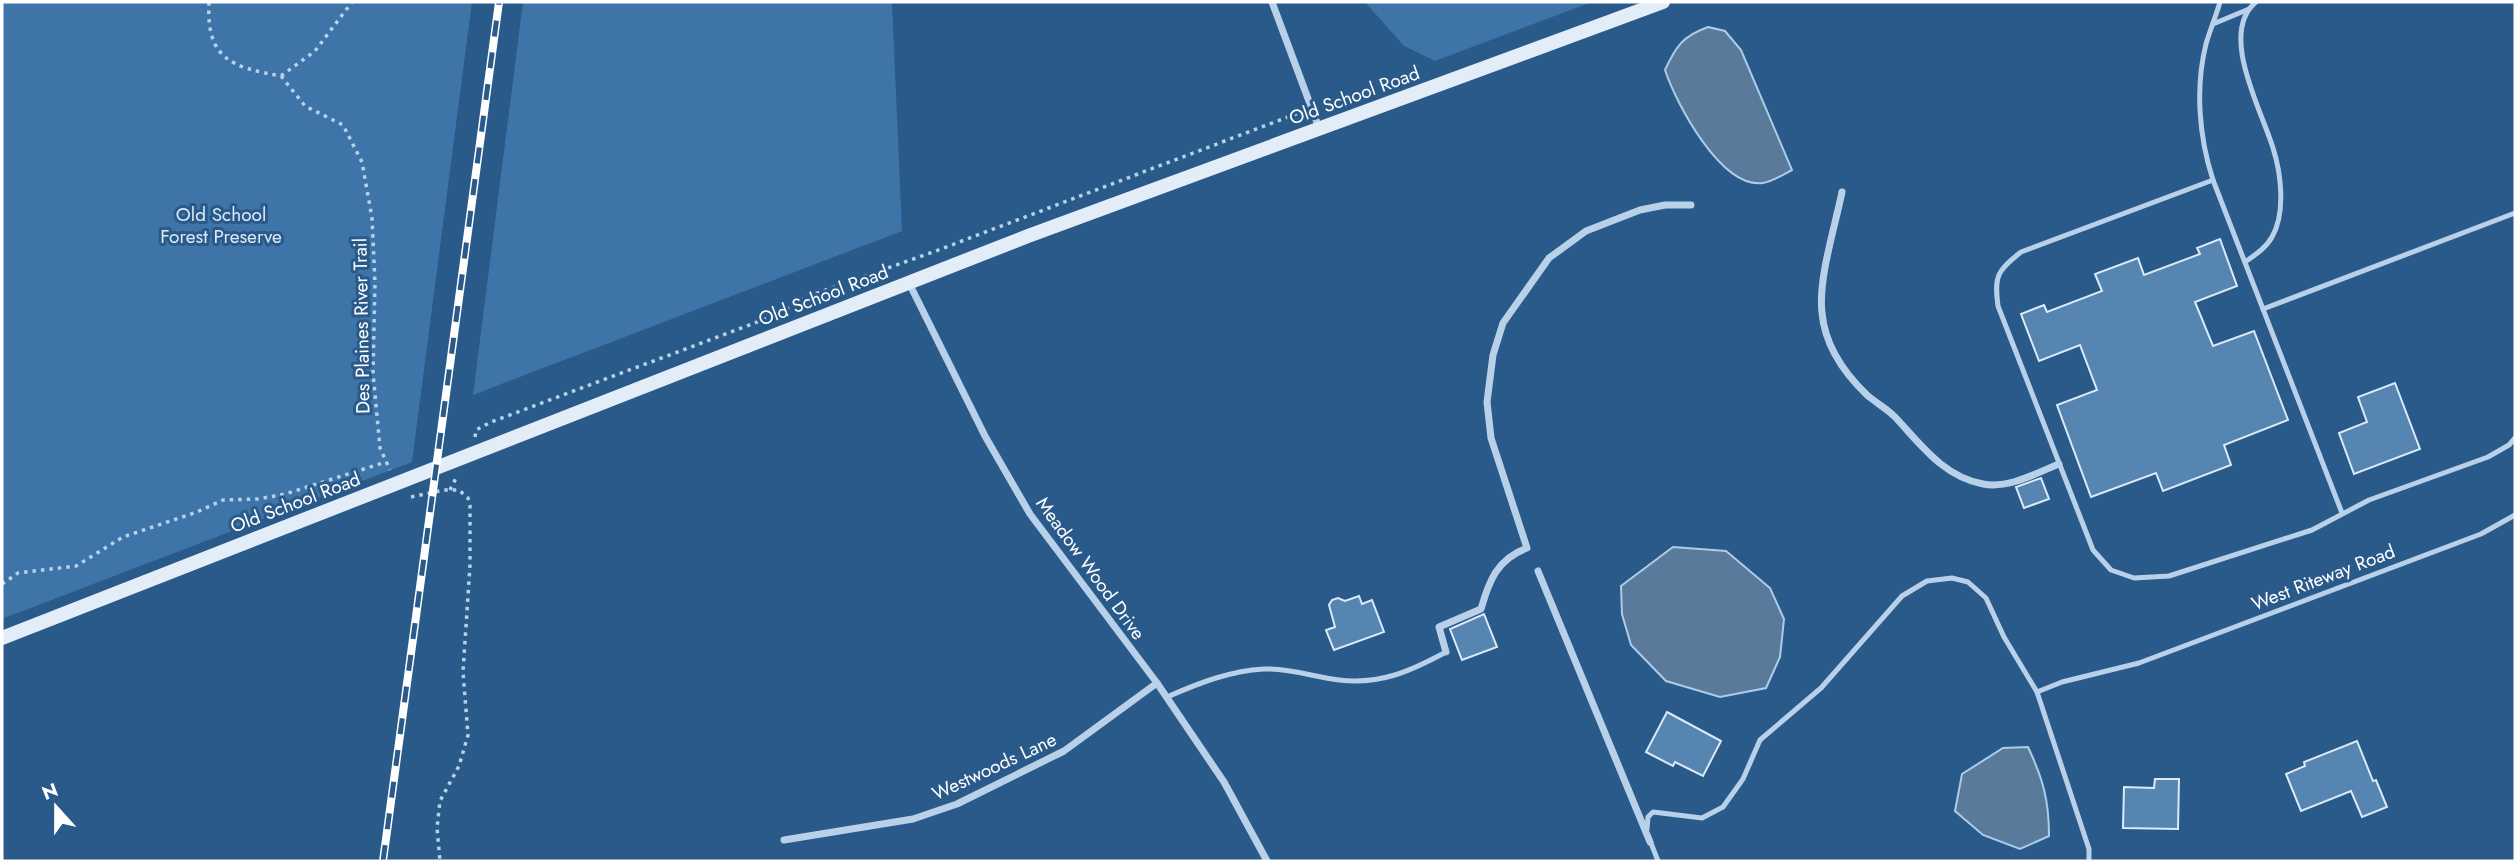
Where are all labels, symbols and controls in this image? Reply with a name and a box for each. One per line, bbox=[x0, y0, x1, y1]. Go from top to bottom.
street label: Old School Road bbox=[1285, 59, 1423, 132]
park label: Old School Forest Preserve bbox=[160, 201, 282, 250]
street label: Des Plaines River Trail bbox=[346, 238, 377, 414]
street label: Old School Road bbox=[754, 258, 892, 333]
street label: Old School Road bbox=[226, 465, 364, 540]
street label: Meadow Wood Drive bbox=[1030, 491, 1152, 645]
street label: West Riteway Road bbox=[2248, 538, 2399, 617]
street label: Westwoods Lane bbox=[928, 726, 1061, 807]
north arrow bbox=[21, 772, 91, 842]
text: N bbox=[38, 776, 62, 807]

